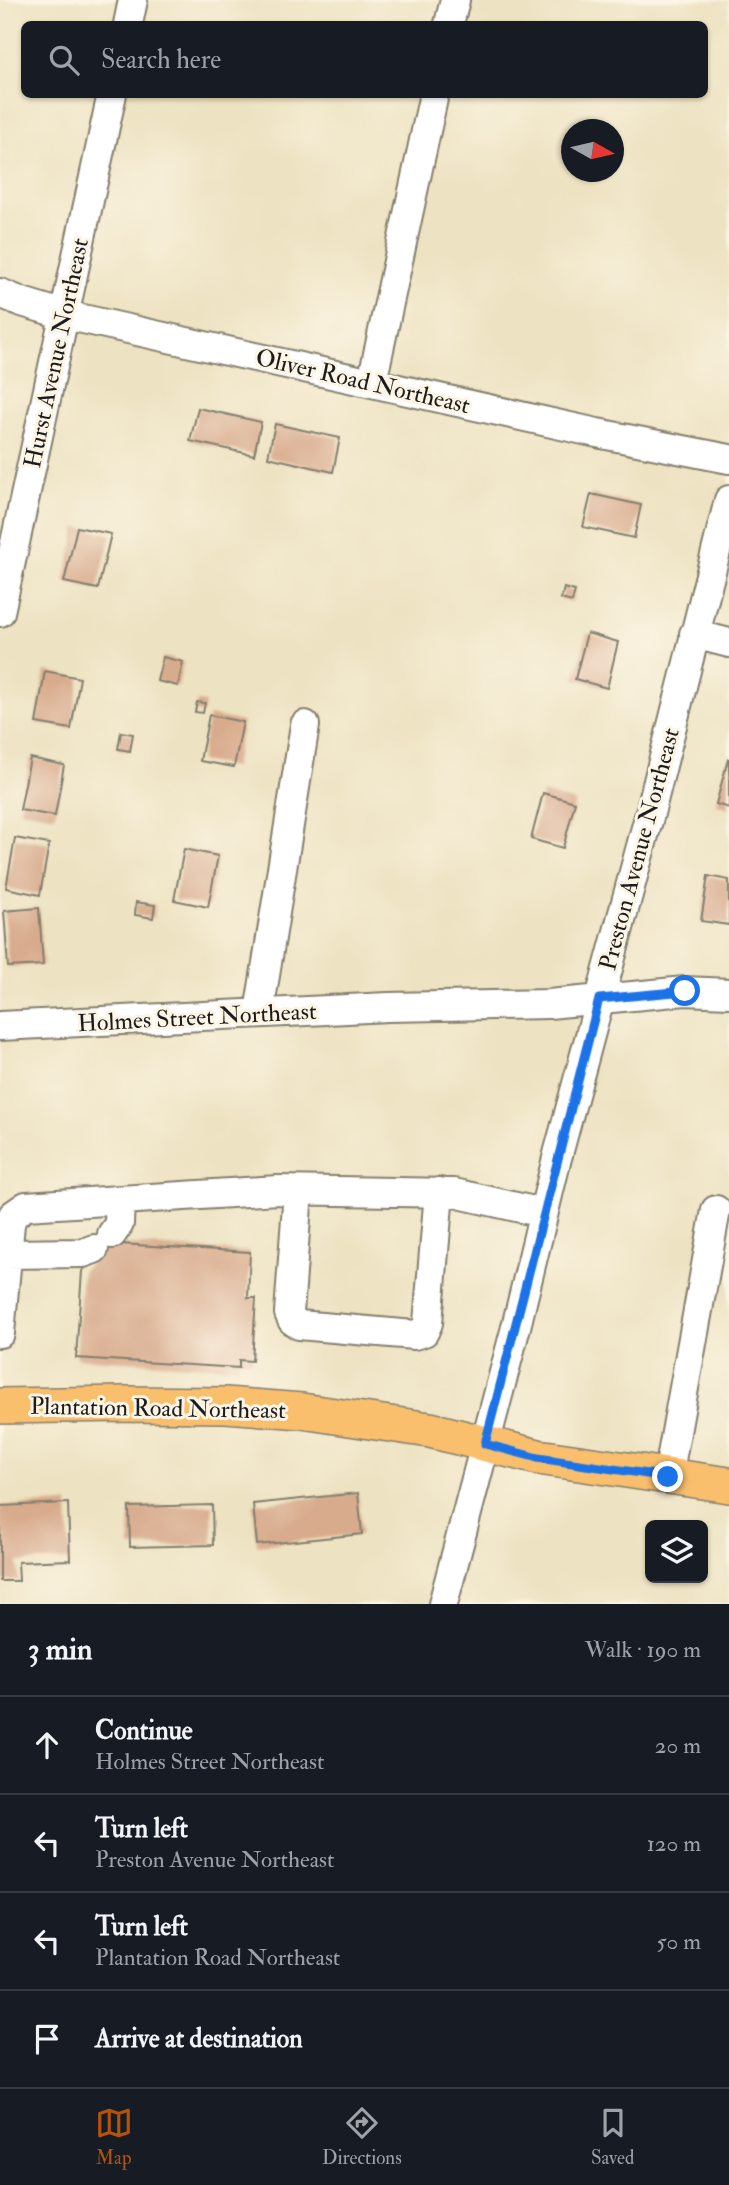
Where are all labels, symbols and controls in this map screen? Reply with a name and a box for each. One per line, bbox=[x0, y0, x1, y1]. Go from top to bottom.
search box bbox=[21, 21, 708, 98]
icon: search bbox=[45, 41, 83, 79]
text: Search here bbox=[101, 44, 221, 76]
north arrow bbox=[561, 119, 624, 182]
street label: Hurst Avenue Northeast bbox=[17, 235, 96, 471]
street label: Oliver Road Northeast bbox=[253, 342, 473, 421]
street label: Preston Avenue Northeast bbox=[592, 724, 687, 974]
route start bbox=[669, 975, 700, 1006]
street label: Holmes Street Northeast bbox=[77, 996, 318, 1039]
street label: Plantation Road Northeast bbox=[30, 1391, 286, 1426]
route end bbox=[652, 1461, 683, 1492]
map controls bbox=[645, 1520, 708, 1583]
button: layers bbox=[645, 1520, 708, 1583]
text: 3 min bbox=[28, 1631, 93, 1668]
text: Walk · 190 m bbox=[585, 1635, 701, 1664]
text: Continue bbox=[95, 1715, 193, 1747]
icon: ahead bbox=[28, 1726, 66, 1764]
text: 20 m bbox=[655, 1731, 701, 1760]
text: Holmes Street Northeast bbox=[95, 1747, 324, 1776]
text: Turn left bbox=[95, 1813, 188, 1845]
icon: left bbox=[28, 1824, 66, 1862]
text: 120 m bbox=[647, 1829, 701, 1858]
text: Preston Avenue Northeast bbox=[95, 1845, 334, 1874]
text: Turn left bbox=[95, 1911, 188, 1943]
icon: left bbox=[28, 1922, 66, 1960]
text: 50 m bbox=[657, 1927, 701, 1956]
text: Plantation Road Northeast bbox=[95, 1943, 340, 1972]
icon: arrive bbox=[28, 2020, 66, 2058]
text: Arrive at destination bbox=[95, 2023, 303, 2055]
tab: Map bbox=[95, 2104, 133, 2170]
tab: Directions bbox=[322, 2104, 402, 2170]
tab: Saved bbox=[591, 2104, 634, 2170]

